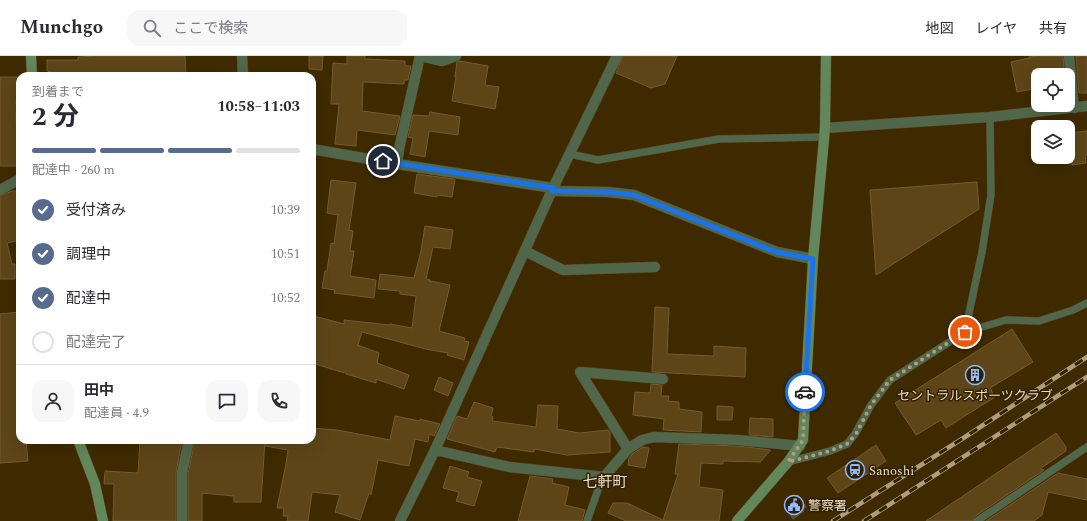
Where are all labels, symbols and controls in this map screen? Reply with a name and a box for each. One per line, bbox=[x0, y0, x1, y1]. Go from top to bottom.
search box bbox=[127, 10, 407, 46]
text: Munchgo bbox=[20, 13, 103, 42]
icon: search bbox=[141, 17, 163, 39]
text: ここで検索 bbox=[173, 17, 248, 40]
text: 地図 bbox=[925, 18, 953, 39]
text: レイヤ bbox=[975, 18, 1017, 39]
text: 共有 bbox=[1039, 18, 1067, 39]
map controls bbox=[1031, 68, 1075, 164]
button: locate bbox=[1031, 68, 1075, 112]
text: 到着まで bbox=[32, 82, 84, 102]
text: 10:58–11:03 bbox=[217, 95, 300, 118]
text: 2 分 bbox=[32, 97, 79, 137]
button: layers bbox=[1031, 120, 1075, 164]
pin bbox=[366, 144, 400, 178]
icon: home bbox=[372, 150, 394, 172]
text: 配達中 · 260 m bbox=[32, 160, 115, 180]
icon: check bbox=[32, 199, 54, 221]
text: 受付済み bbox=[66, 199, 126, 222]
text: 10:39 bbox=[271, 200, 300, 220]
icon: check bbox=[32, 243, 54, 265]
text: 調理中 bbox=[66, 243, 111, 266]
text: 10:51 bbox=[271, 244, 300, 264]
icon: check bbox=[32, 287, 54, 309]
text: 配達中 bbox=[66, 287, 111, 310]
text: 10:52 bbox=[271, 288, 300, 308]
pin bbox=[948, 315, 982, 349]
icon: bag bbox=[954, 321, 976, 343]
text: 配達完了 bbox=[66, 331, 126, 354]
building icon: セントラルスポーツクラブ bbox=[964, 364, 986, 386]
courier bbox=[785, 372, 825, 412]
text: 田中 bbox=[84, 379, 114, 402]
button: person bbox=[32, 380, 74, 422]
button: chat bbox=[206, 380, 248, 422]
button: phone bbox=[258, 380, 300, 422]
icon: car bbox=[794, 381, 816, 403]
place label: セントラルスポーツクラブ bbox=[897, 386, 1053, 406]
text: 配達員 · 4.9 bbox=[84, 403, 149, 423]
station icon: Sanoshi bbox=[844, 459, 866, 481]
place label: Sanoshi bbox=[869, 461, 914, 481]
district label: 七軒町 bbox=[582, 471, 628, 494]
public building icon: 警察署 bbox=[783, 494, 805, 516]
place label: 警察署 bbox=[808, 496, 847, 516]

